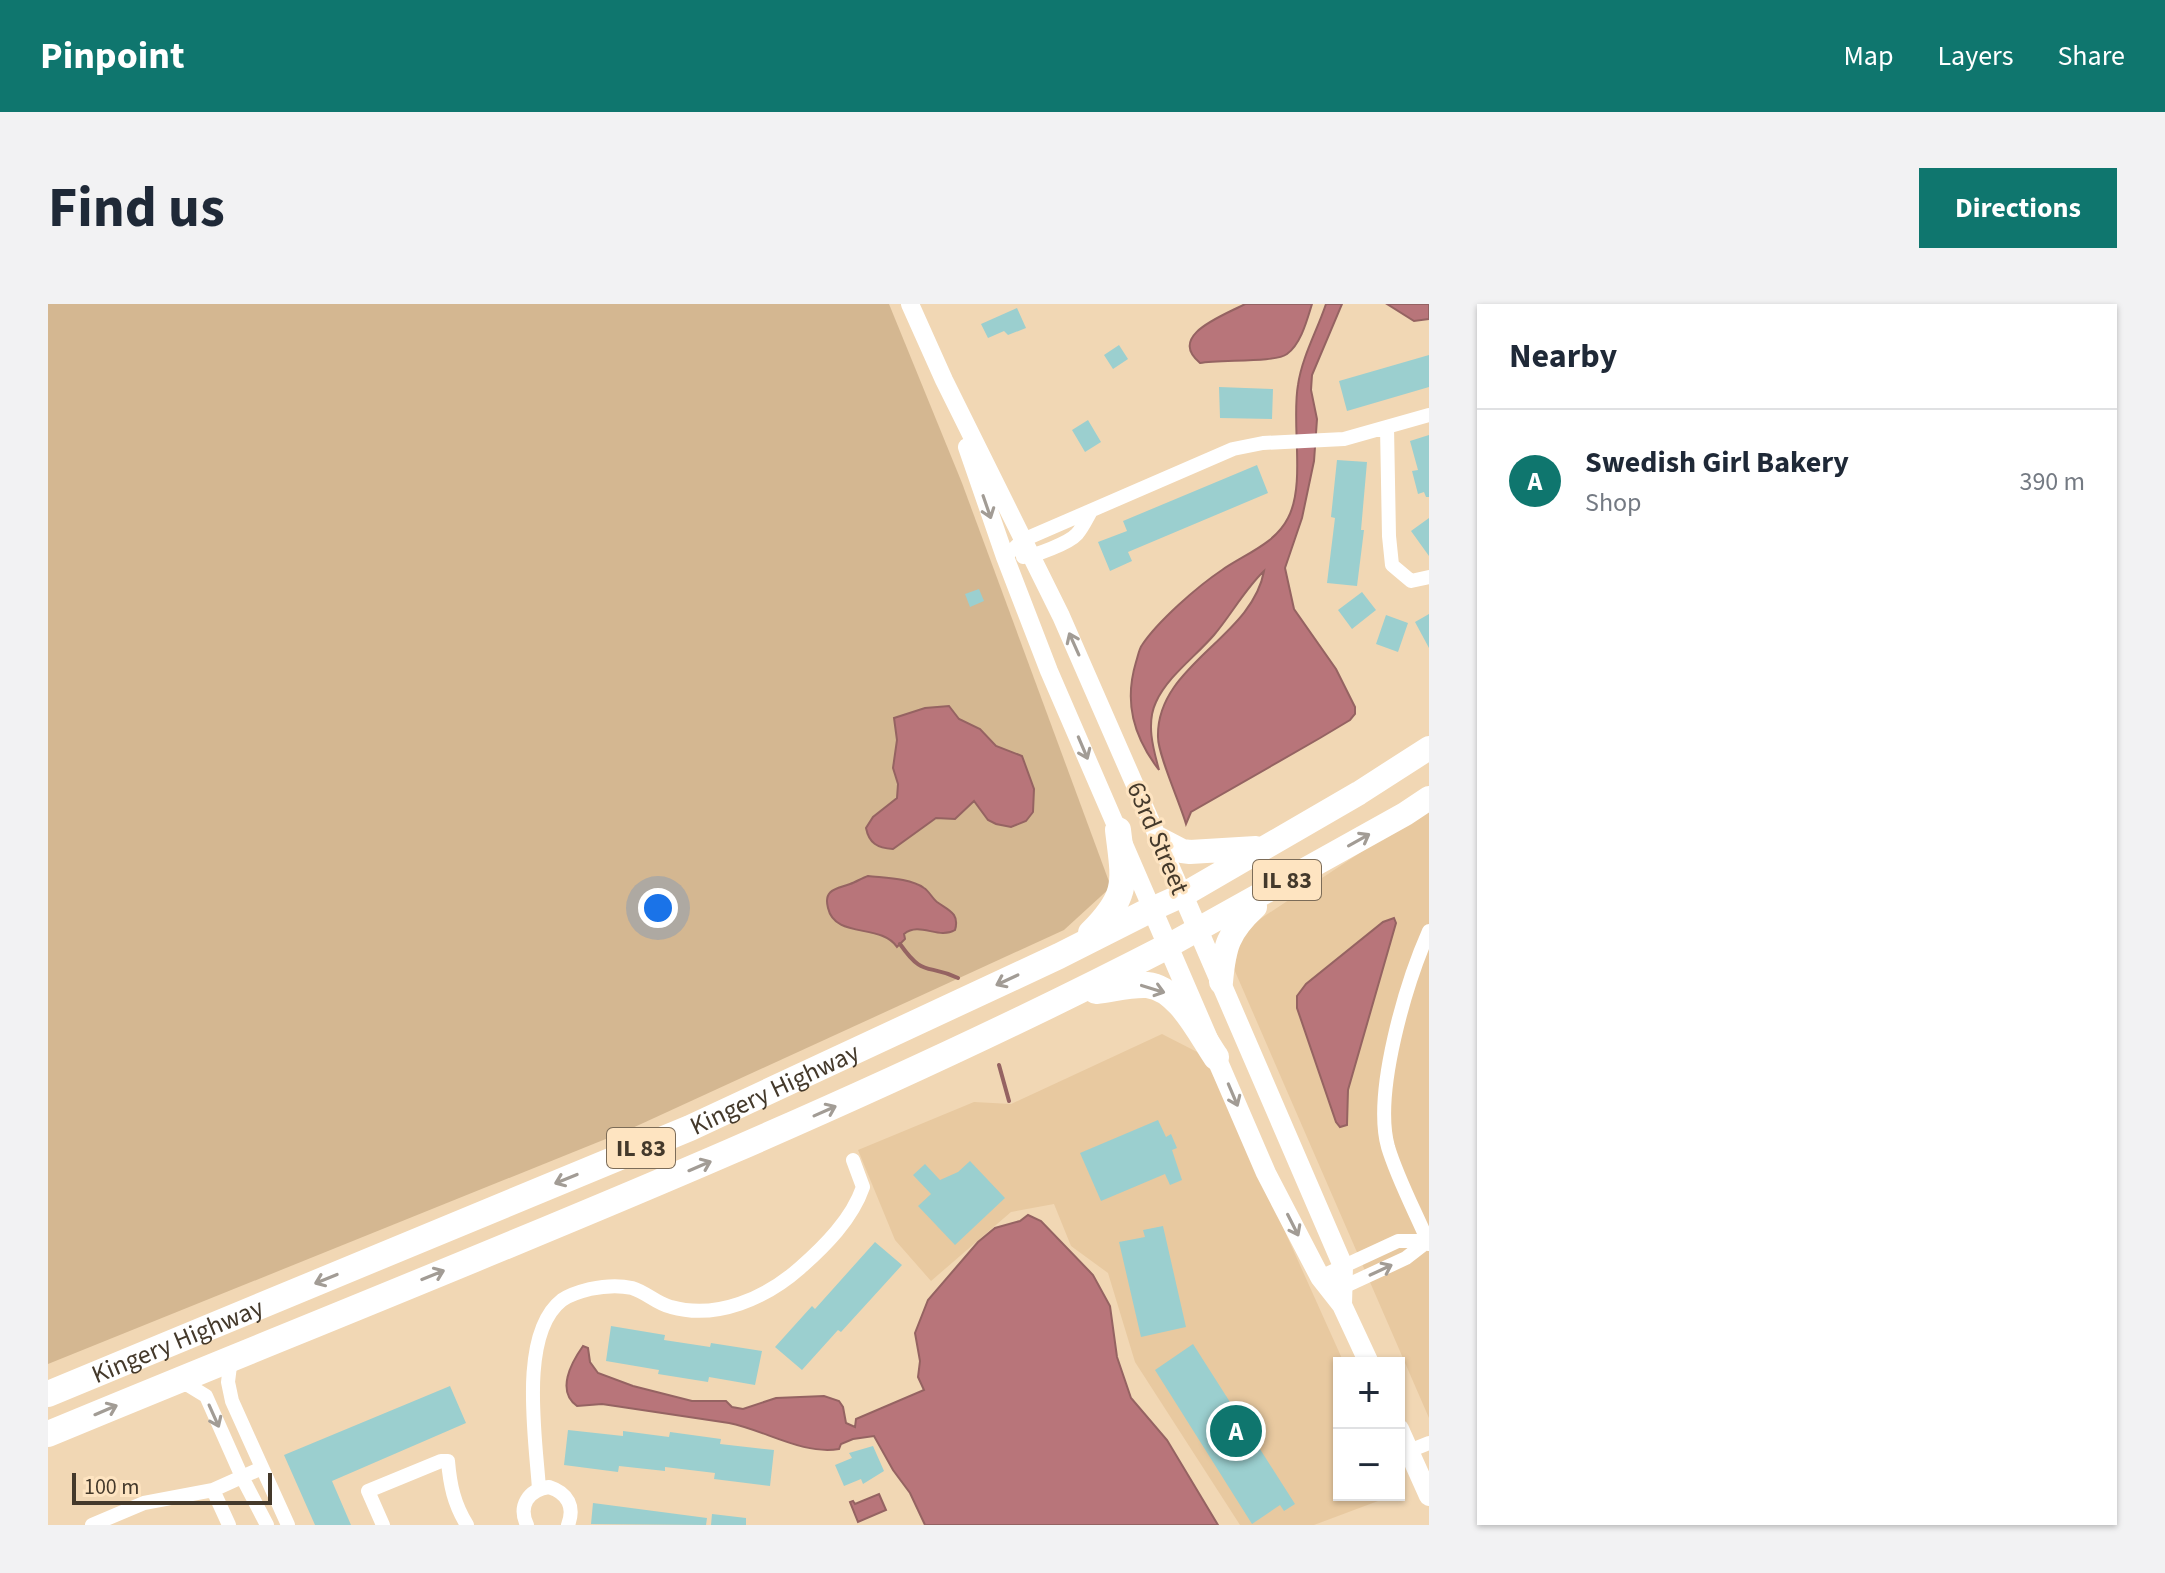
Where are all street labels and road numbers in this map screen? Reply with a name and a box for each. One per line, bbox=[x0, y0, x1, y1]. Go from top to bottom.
street label: 63rd Street bbox=[1118, 776, 1198, 900]
road number: IL 83 bbox=[1253, 860, 1321, 900]
street label: Kingery Highway bbox=[684, 1033, 865, 1144]
road number: IL 83 bbox=[607, 1128, 675, 1168]
street label: Kingery Highway bbox=[86, 1288, 269, 1392]

